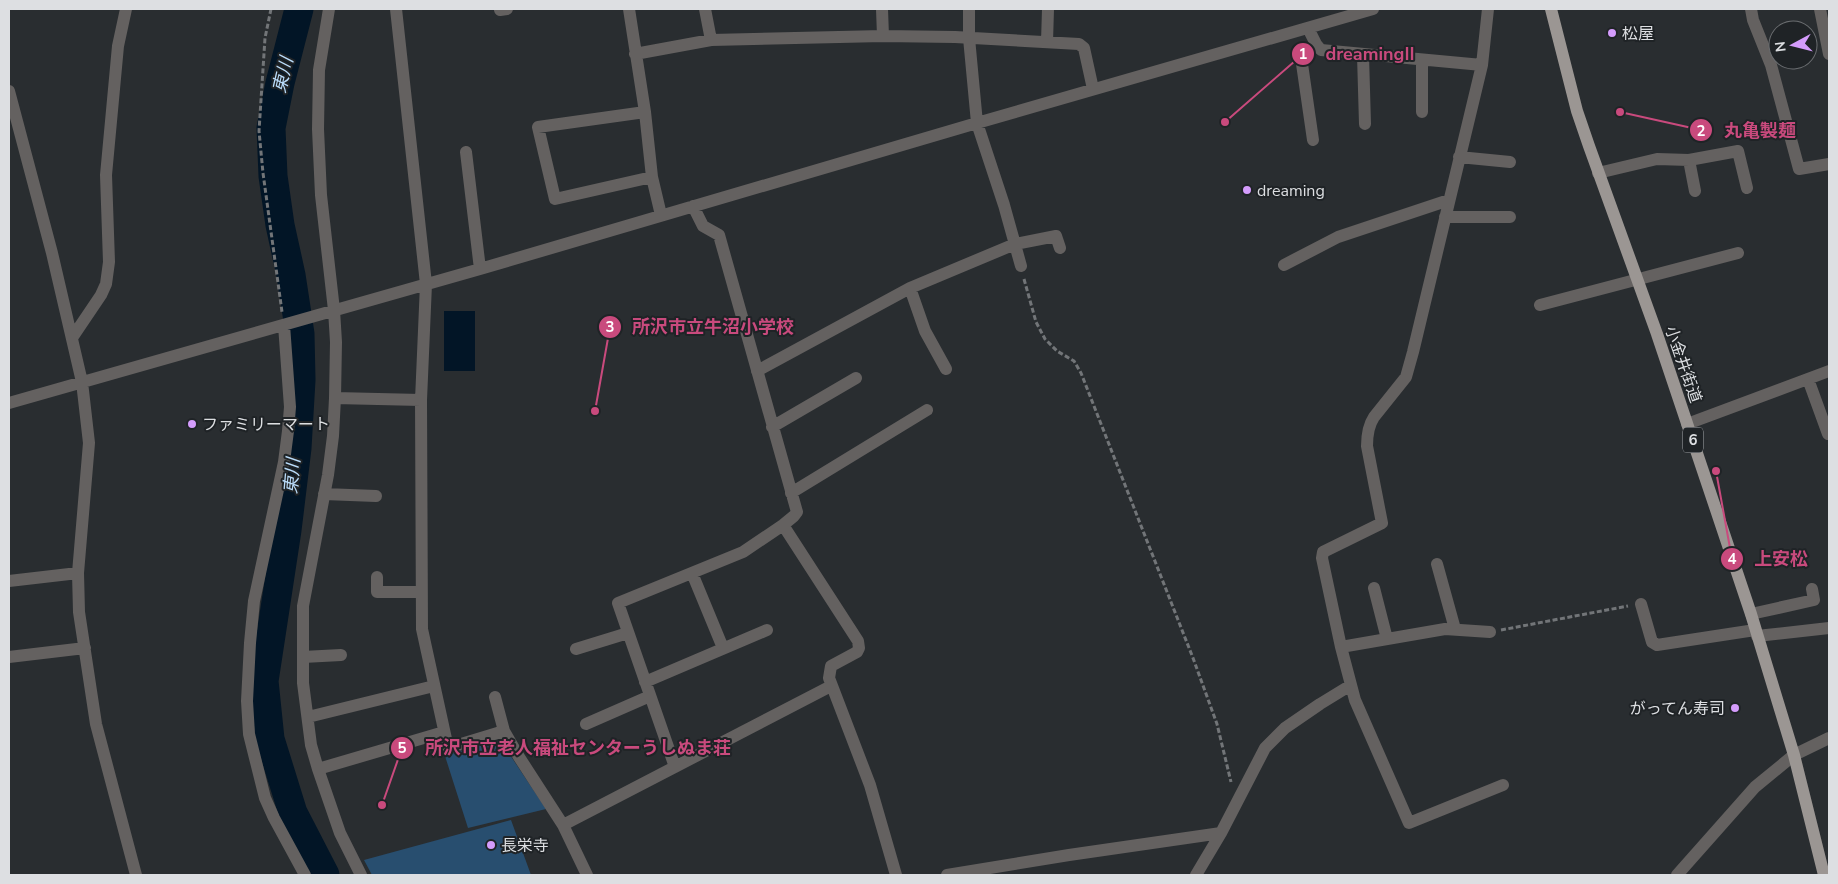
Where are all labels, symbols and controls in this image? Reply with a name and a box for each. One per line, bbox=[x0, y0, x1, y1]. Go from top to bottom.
north arrow bbox=[1768, 20, 1818, 70]
place label: 松屋 bbox=[1622, 23, 1654, 45]
marker: 松屋 bbox=[1606, 27, 1618, 39]
callout: dreamingII bbox=[1290, 37, 1424, 70]
text: N bbox=[1771, 40, 1791, 53]
text: dreamingII bbox=[1325, 42, 1415, 66]
text: 1 bbox=[1298, 44, 1308, 64]
water label: 東川 bbox=[267, 53, 299, 95]
callout: 丸亀製麺 bbox=[1689, 114, 1806, 147]
text: 丸亀製麺 bbox=[1724, 119, 1796, 143]
text: 2 bbox=[1696, 121, 1706, 141]
place label: dreaming bbox=[1257, 180, 1325, 202]
marker: dreaming bbox=[1241, 184, 1253, 196]
callout: 所沢市立牛沼小学校 bbox=[597, 310, 804, 343]
text: 所沢市立牛沼小学校 bbox=[632, 315, 794, 339]
text: 3 bbox=[605, 317, 615, 337]
street label: 小金井街道 bbox=[1660, 323, 1706, 406]
place label: ファミリーマート bbox=[202, 414, 330, 436]
marker: ファミリーマート bbox=[186, 418, 198, 430]
road number: 6 bbox=[1683, 428, 1703, 452]
water label: 東川 bbox=[278, 455, 306, 495]
callout: 上安松 bbox=[1719, 542, 1818, 575]
text: 上安松 bbox=[1754, 547, 1808, 571]
text: 4 bbox=[1727, 549, 1737, 569]
place label: がってん寿司 bbox=[1630, 698, 1725, 720]
marker: がってん寿司 bbox=[1729, 702, 1741, 714]
callout: 所沢市立老人福祉センターうしぬま荘 bbox=[390, 731, 741, 764]
text: 所沢市立老人福祉センターうしぬま荘 bbox=[425, 736, 731, 760]
text: 5 bbox=[397, 738, 407, 758]
place label: 長栄寺 bbox=[501, 835, 549, 857]
marker: 長栄寺 bbox=[485, 839, 497, 851]

